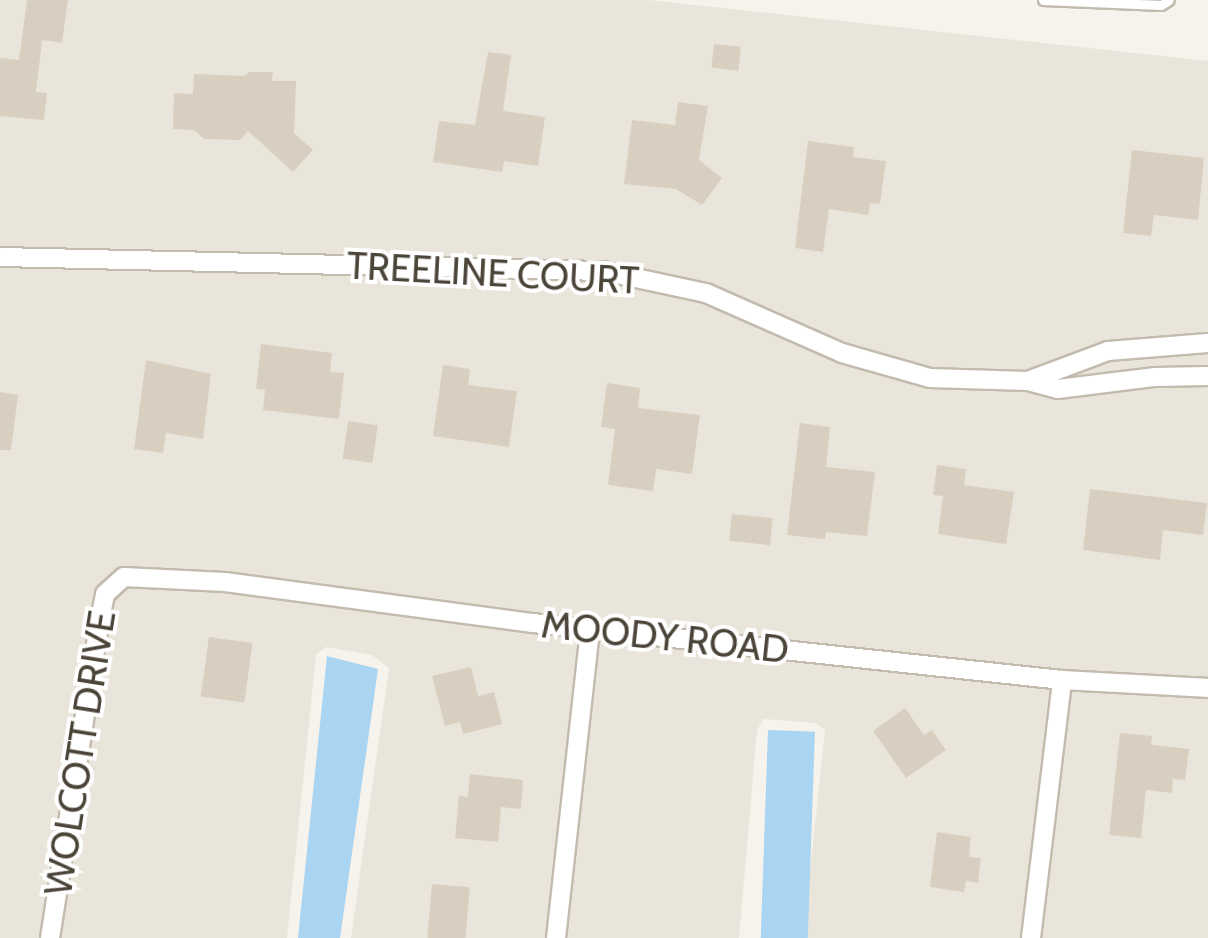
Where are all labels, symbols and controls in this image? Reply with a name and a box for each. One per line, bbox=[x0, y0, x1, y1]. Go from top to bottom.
street label: TREELINE COURT bbox=[346, 243, 640, 303]
street label: MOODY ROAD bbox=[539, 601, 791, 673]
street label: WOLCOTT DRIVE bbox=[35, 607, 125, 899]

